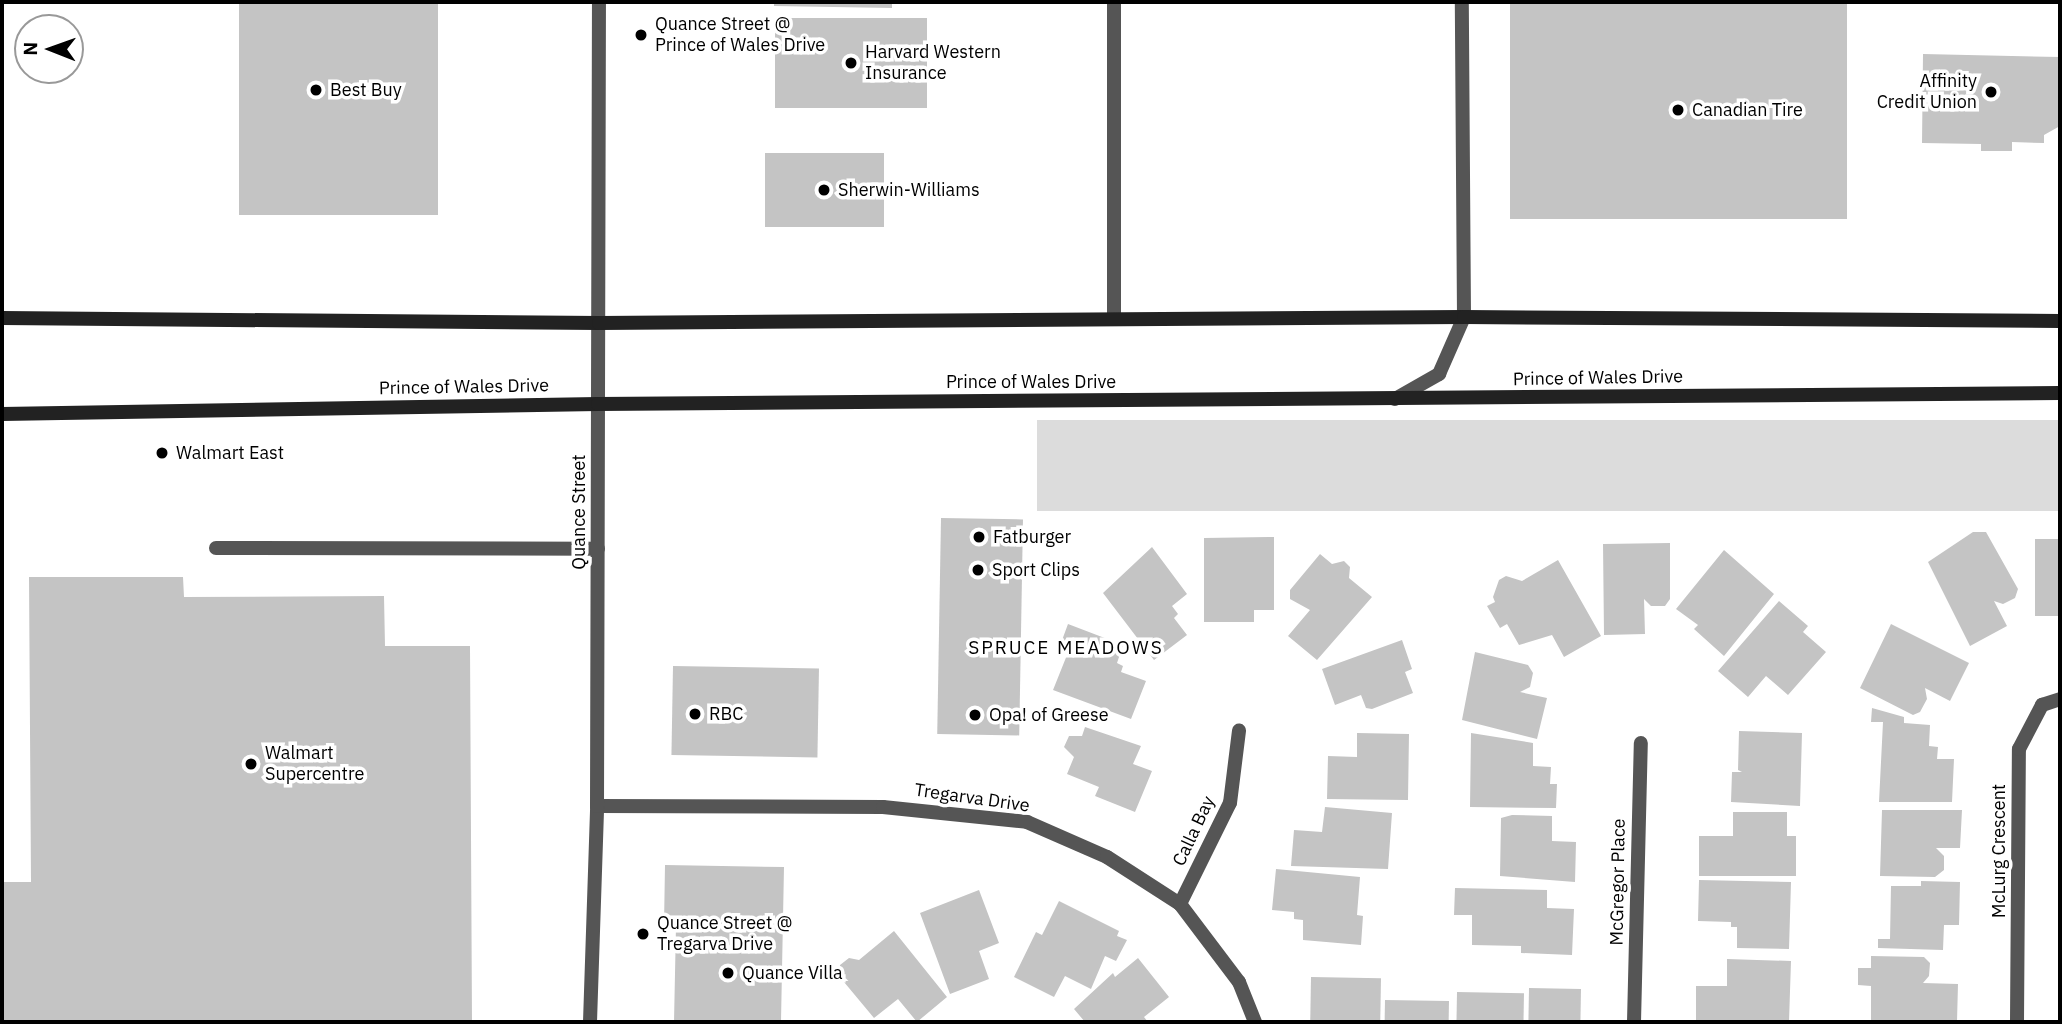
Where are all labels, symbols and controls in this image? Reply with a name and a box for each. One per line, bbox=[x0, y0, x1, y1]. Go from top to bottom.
north arrow bbox=[14, 14, 84, 84]
place label: Quance Street @ Prince of Wales Drive bbox=[655, 14, 825, 56]
marker: Quance Street @ Prince of Wales Drive bbox=[633, 27, 649, 43]
text: N bbox=[18, 42, 42, 56]
place label: Harvard Western Insurance bbox=[865, 42, 1001, 84]
marker: Harvard Western Insurance bbox=[843, 55, 859, 71]
place label: Affinity Credit Union bbox=[1877, 71, 1977, 114]
place label: Best Buy bbox=[330, 79, 402, 101]
marker: Best Buy bbox=[308, 82, 324, 98]
marker: Affinity Credit Union bbox=[1983, 84, 1999, 100]
place label: Canadian Tire bbox=[1692, 99, 1803, 121]
marker: Canadian Tire bbox=[1670, 102, 1686, 118]
place label: Sherwin-Williams bbox=[838, 179, 980, 201]
marker: Sherwin-Williams bbox=[816, 182, 832, 198]
street label: Prince of Wales Drive bbox=[1513, 366, 1683, 390]
street label: Prince of Wales Drive bbox=[946, 371, 1116, 393]
street label: Prince of Wales Drive bbox=[379, 375, 549, 399]
place label: Walmart East bbox=[176, 442, 284, 464]
marker: Walmart East bbox=[154, 445, 170, 461]
street label: Quance Street bbox=[568, 454, 590, 570]
place label: Fatburger bbox=[993, 526, 1071, 548]
marker: Fatburger bbox=[971, 529, 987, 545]
place label: Sport Clips bbox=[992, 559, 1080, 581]
marker: Sport Clips bbox=[970, 562, 986, 578]
district label: SPRUCE MEADOWS bbox=[970, 637, 1162, 659]
place label: RBC bbox=[709, 703, 743, 725]
place label: Opa! of Greese bbox=[989, 704, 1109, 726]
marker: RBC bbox=[687, 706, 703, 722]
marker: Opa! of Greese bbox=[967, 707, 983, 723]
place label: Walmart Supercentre bbox=[265, 743, 364, 786]
marker: Walmart Supercentre bbox=[243, 756, 259, 772]
street label: Tregarva Drive bbox=[913, 779, 1031, 817]
street label: McLurg Crescent bbox=[1988, 784, 2010, 918]
street label: Calla Bay bbox=[1168, 793, 1220, 869]
street label: McGregor Place bbox=[1606, 818, 1630, 946]
place label: Quance Street @ Tregarva Drive bbox=[657, 913, 793, 956]
marker: Quance Street @ Tregarva Drive bbox=[635, 926, 651, 942]
place label: Quance Villa bbox=[742, 962, 843, 984]
marker: Quance Villa bbox=[720, 965, 736, 981]

